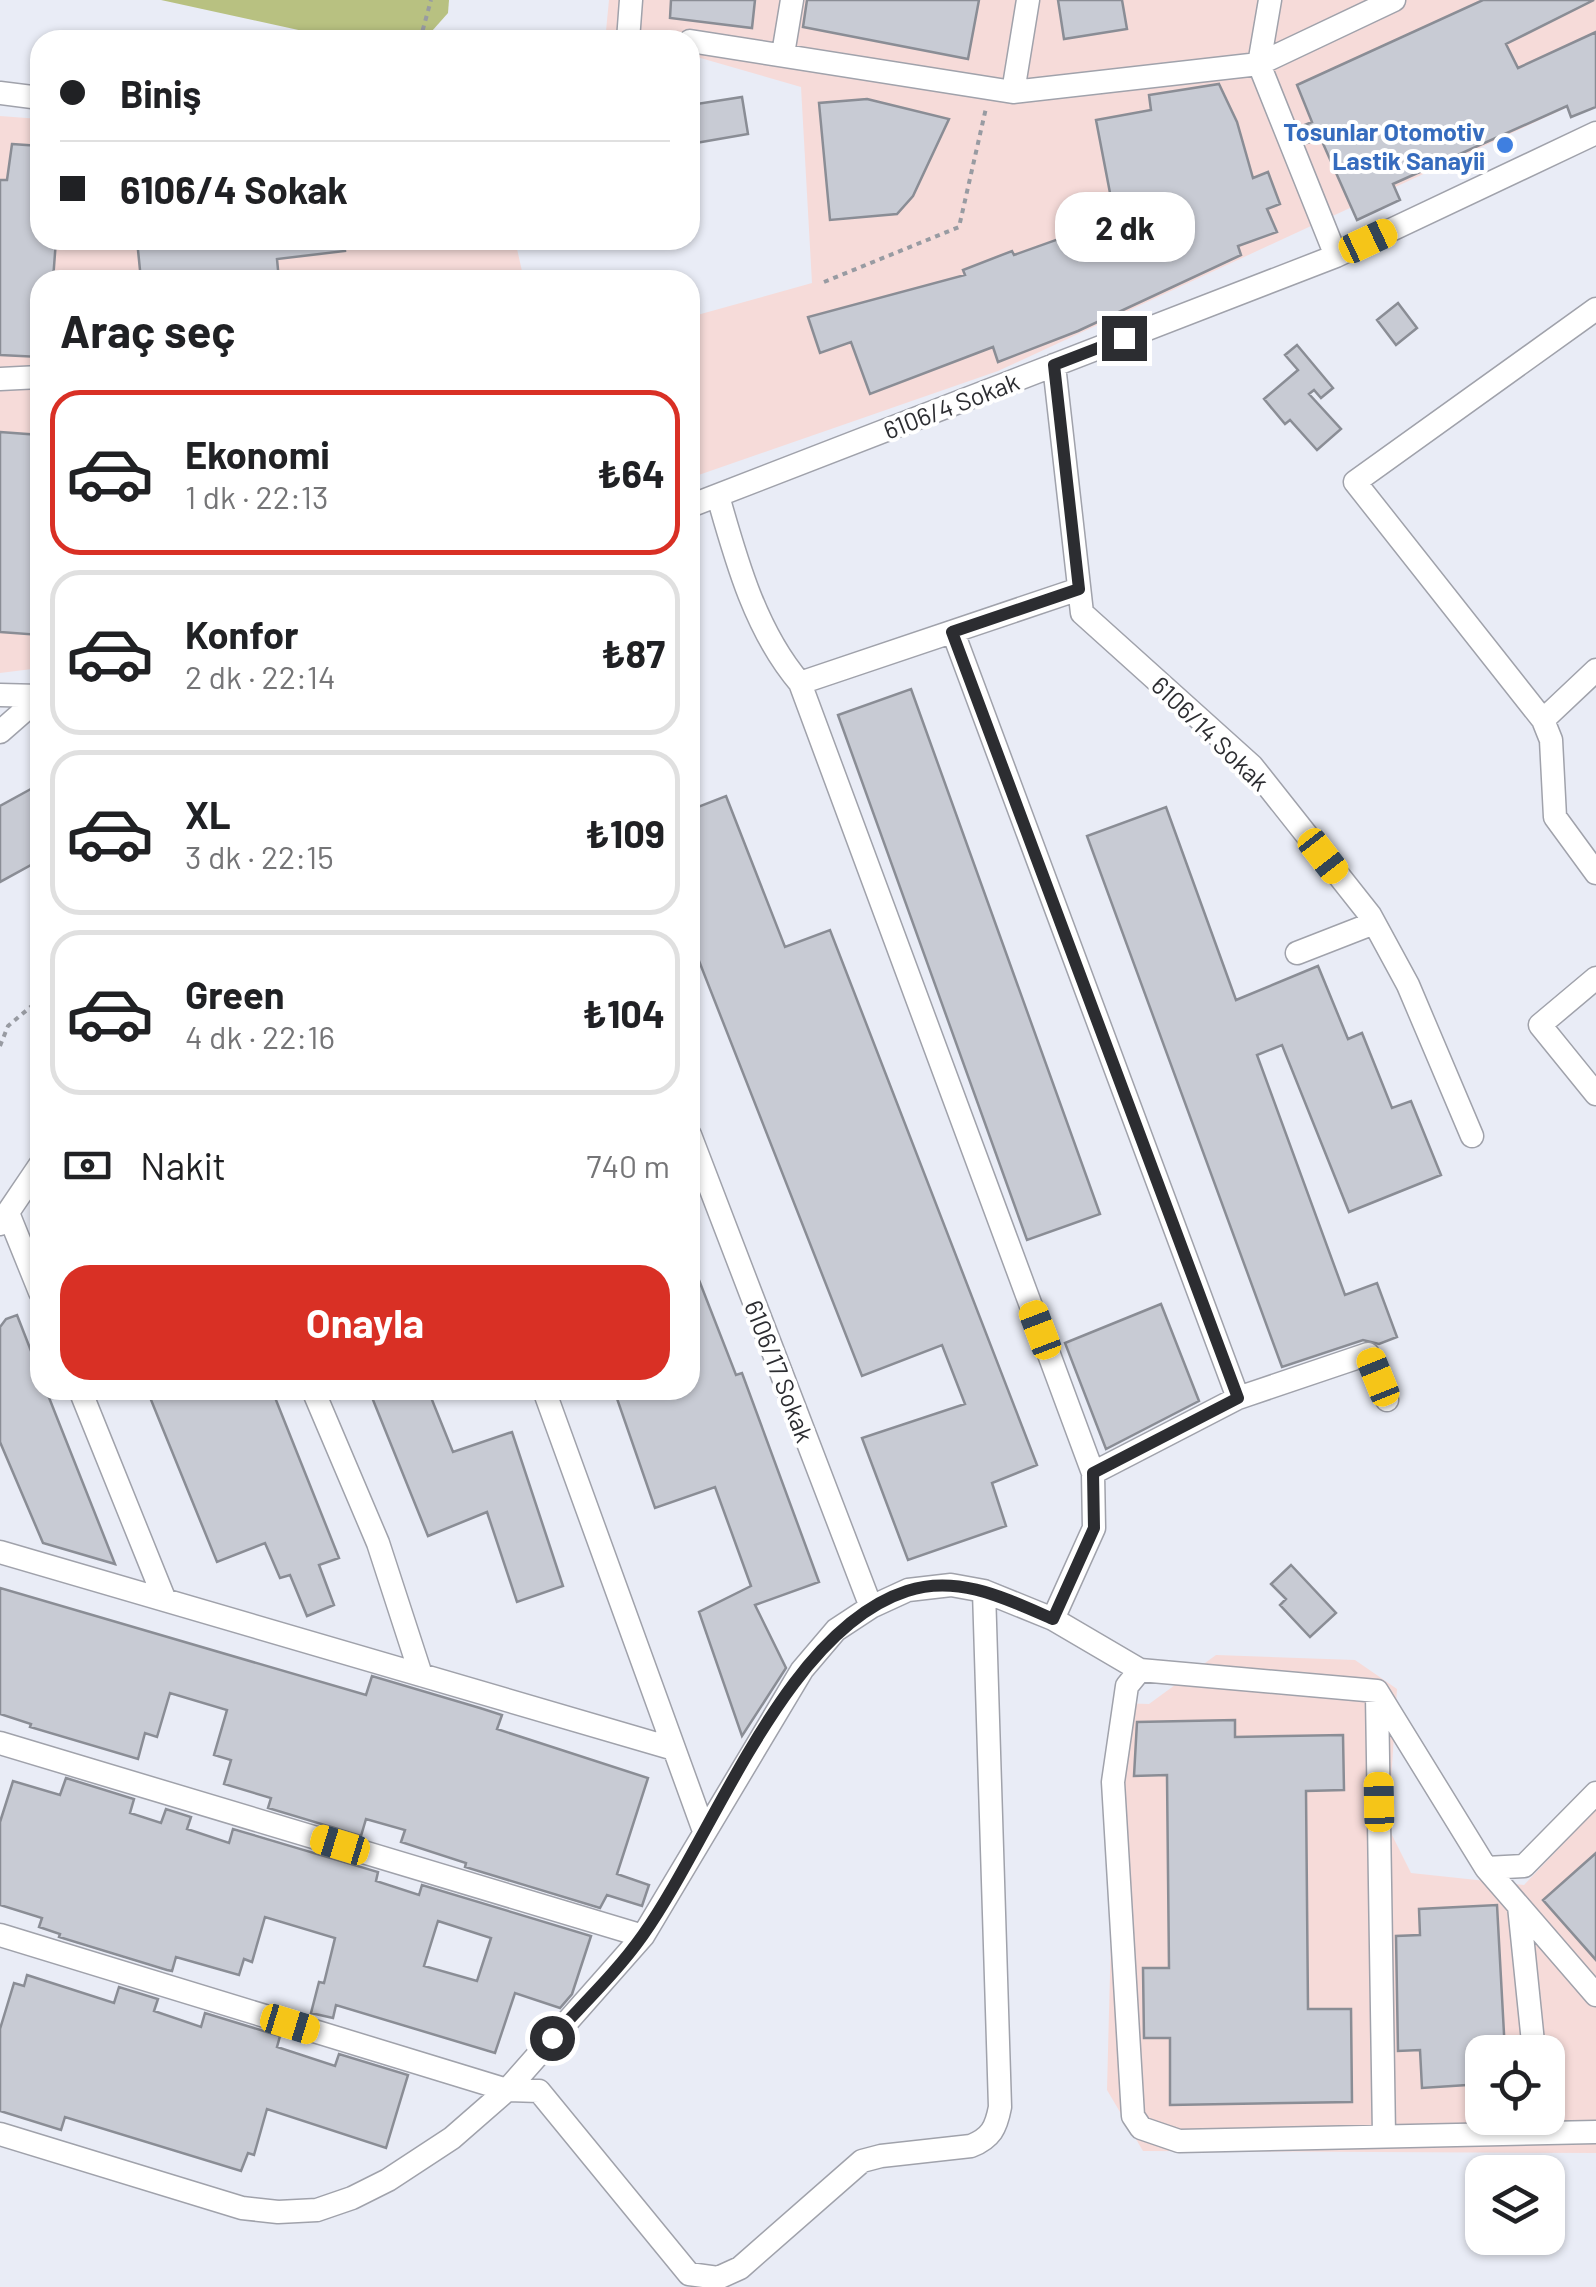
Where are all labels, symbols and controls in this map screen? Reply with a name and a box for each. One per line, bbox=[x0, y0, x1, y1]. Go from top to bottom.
text: Biniş bbox=[120, 70, 202, 116]
place label: Tosunlar Otomotiv Lastik Sanayii bbox=[1283, 116, 1485, 175]
marker: Tosunlar Otomotiv Lastik Sanayii bbox=[1494, 134, 1516, 156]
text: 6106/4 Sokak bbox=[120, 166, 348, 212]
callout: 2 dk bbox=[1054, 193, 1194, 263]
text: 2 dk bbox=[1095, 208, 1155, 246]
car bbox=[1334, 215, 1402, 267]
text: Araç seç bbox=[60, 303, 235, 357]
route end bbox=[1102, 316, 1147, 361]
street label: 6106/4 Sokak bbox=[879, 365, 1023, 445]
icon: car bbox=[65, 428, 155, 518]
text: Ekonomi bbox=[185, 431, 329, 477]
text: ₺64 bbox=[597, 450, 665, 496]
text: 1 dk · 22:13 bbox=[185, 477, 328, 515]
icon: car bbox=[65, 608, 155, 698]
text: Konfor bbox=[185, 611, 299, 657]
text: ₺87 bbox=[601, 630, 665, 676]
text: 2 dk · 22:14 bbox=[185, 657, 336, 695]
street label: 6106/14 Sokak bbox=[1146, 670, 1276, 796]
icon: car bbox=[65, 788, 155, 878]
text: XL bbox=[185, 791, 231, 837]
text: ₺109 bbox=[585, 810, 665, 856]
car bbox=[1293, 823, 1353, 889]
text: 3 dk · 22:15 bbox=[185, 837, 334, 875]
icon: car bbox=[65, 968, 155, 1058]
text: Green bbox=[185, 971, 285, 1017]
text: ₺104 bbox=[582, 990, 665, 1036]
text: 4 dk · 22:16 bbox=[185, 1017, 335, 1055]
icon: cash bbox=[60, 1138, 115, 1193]
text: Nakit bbox=[140, 1142, 226, 1188]
text: 740 m bbox=[586, 1146, 670, 1184]
button: Onayla bbox=[60, 1265, 670, 1380]
street label: 6106/17 Sokak bbox=[739, 1296, 821, 1446]
car bbox=[1015, 1297, 1065, 1363]
car bbox=[1353, 1344, 1403, 1410]
car bbox=[1363, 1772, 1395, 1832]
car bbox=[307, 1822, 373, 1868]
car bbox=[257, 2001, 323, 2047]
route start bbox=[530, 2016, 575, 2061]
map controls bbox=[1465, 2035, 1565, 2255]
button: locate bbox=[1465, 2035, 1565, 2135]
button: layers bbox=[1465, 2155, 1565, 2255]

